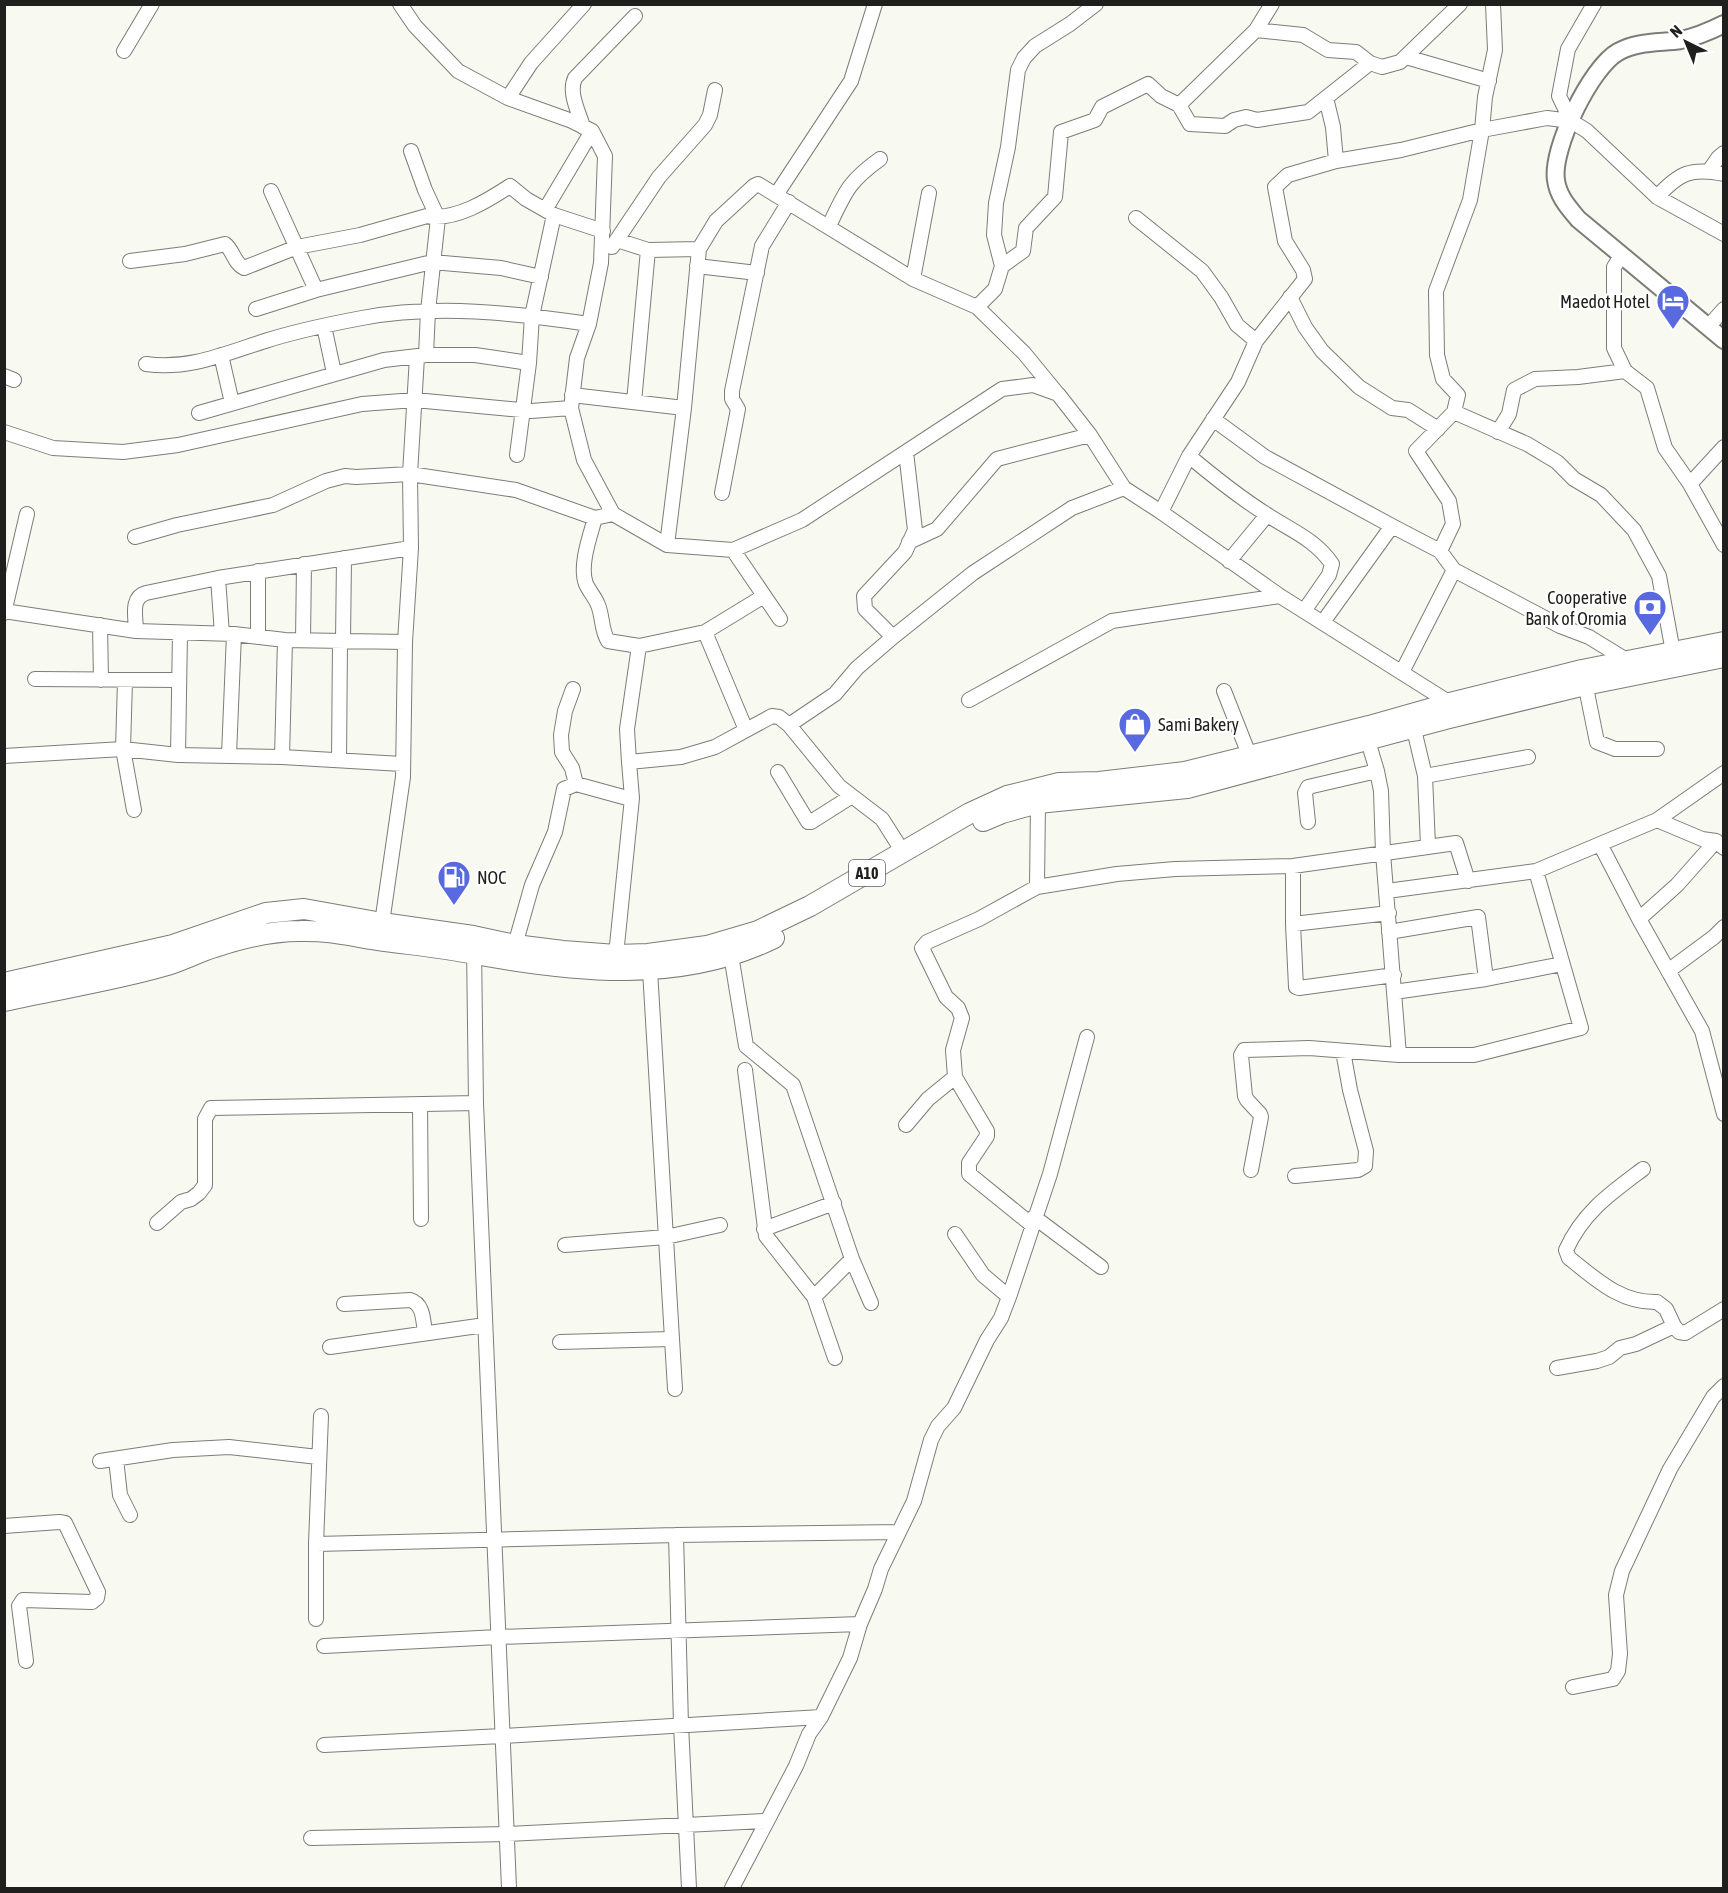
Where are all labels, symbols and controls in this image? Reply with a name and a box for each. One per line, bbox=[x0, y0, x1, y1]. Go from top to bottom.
north arrow bbox=[1656, 12, 1716, 72]
text: N bbox=[1666, 21, 1685, 41]
hotel icon: Maedot Hotel bbox=[1655, 283, 1691, 330]
place label: Maedot Hotel bbox=[1560, 291, 1650, 312]
place label: Cooperative Bank of Oromia bbox=[1525, 587, 1627, 629]
bank icon: Cooperative Bank of Oromia bbox=[1632, 589, 1668, 636]
shop icon: Sami Bakery bbox=[1117, 706, 1153, 753]
place label: Sami Bakery bbox=[1158, 714, 1239, 735]
fuel station icon: NOC bbox=[436, 859, 472, 906]
road number: A10 bbox=[849, 860, 885, 886]
place label: NOC bbox=[477, 867, 506, 888]

